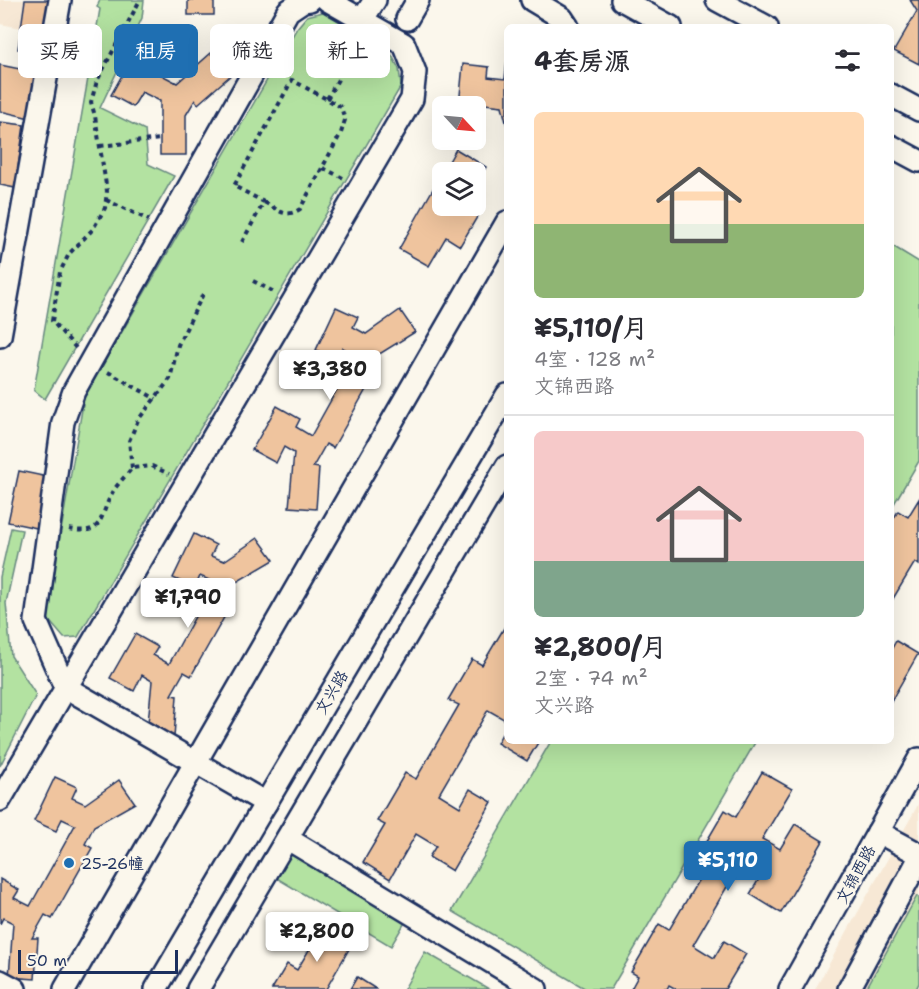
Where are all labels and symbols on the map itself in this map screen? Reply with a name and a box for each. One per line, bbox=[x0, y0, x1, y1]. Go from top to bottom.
north arrow bbox=[432, 96, 486, 150]
pin: ¥3,380 bbox=[281, 350, 379, 401]
pin: ¥1,790 bbox=[139, 578, 237, 629]
street label: 文兴路 bbox=[310, 666, 353, 718]
pin: ¥5,110 bbox=[679, 841, 777, 892]
street label: 文锦西路 bbox=[831, 841, 880, 907]
place label: 25-26幢 bbox=[81, 853, 144, 874]
marker: 25-26幢 bbox=[62, 856, 76, 870]
pin: ¥2,800 bbox=[268, 912, 366, 963]
scale bar bbox=[18, 947, 178, 974]

